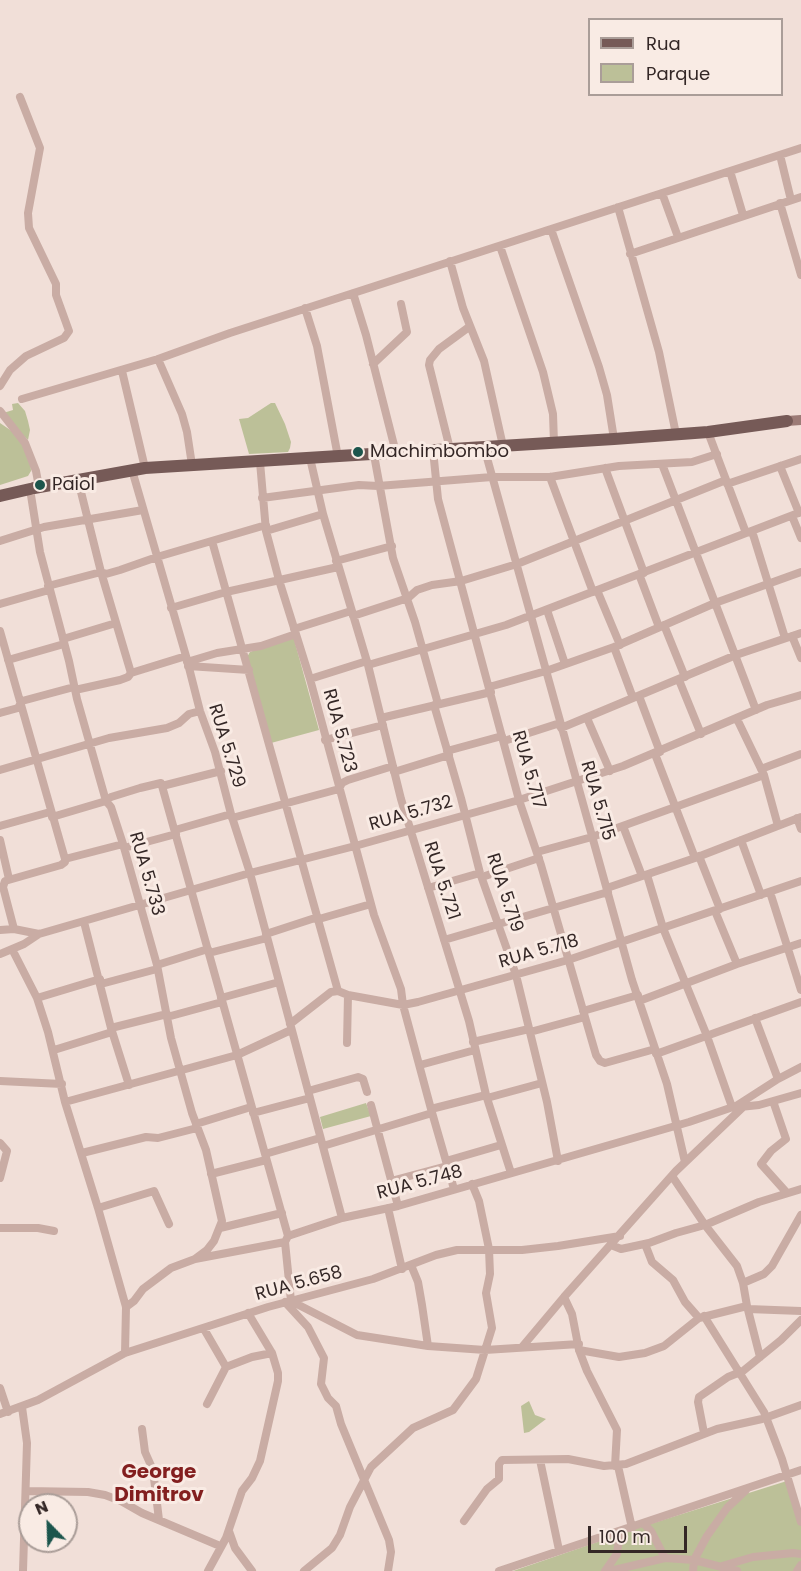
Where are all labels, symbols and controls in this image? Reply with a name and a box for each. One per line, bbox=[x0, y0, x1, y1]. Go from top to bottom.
legend bbox=[588, 18, 783, 96]
text: Rua bbox=[646, 31, 681, 56]
text: Parque bbox=[646, 61, 710, 86]
place label: Machimbombo bbox=[370, 441, 509, 463]
marker: Machimbombo bbox=[351, 445, 365, 459]
place label: Paiol bbox=[52, 474, 95, 496]
marker: Paiol bbox=[33, 478, 47, 492]
street label: RUA 5.723 bbox=[317, 687, 361, 775]
street label: RUA 5.729 bbox=[203, 701, 249, 791]
street label: RUA 5.717 bbox=[507, 728, 549, 812]
street label: RUA 5.715 bbox=[575, 759, 619, 843]
street label: RUA 5.732 bbox=[367, 792, 455, 836]
street label: RUA 5.733 bbox=[124, 830, 168, 918]
street label: RUA 5.721 bbox=[418, 839, 464, 923]
street label: RUA 5.719 bbox=[481, 851, 527, 935]
street label: RUA 5.718 bbox=[497, 930, 581, 974]
street label: RUA 5.748 bbox=[375, 1161, 465, 1205]
street label: RUA 5.658 bbox=[253, 1262, 345, 1306]
district label: George Dimitrov bbox=[114, 1461, 204, 1508]
north arrow bbox=[18, 1493, 78, 1553]
text: N bbox=[32, 1495, 52, 1521]
scale bar bbox=[591, 1514, 690, 1552]
text: 100 m bbox=[599, 1524, 651, 1549]

